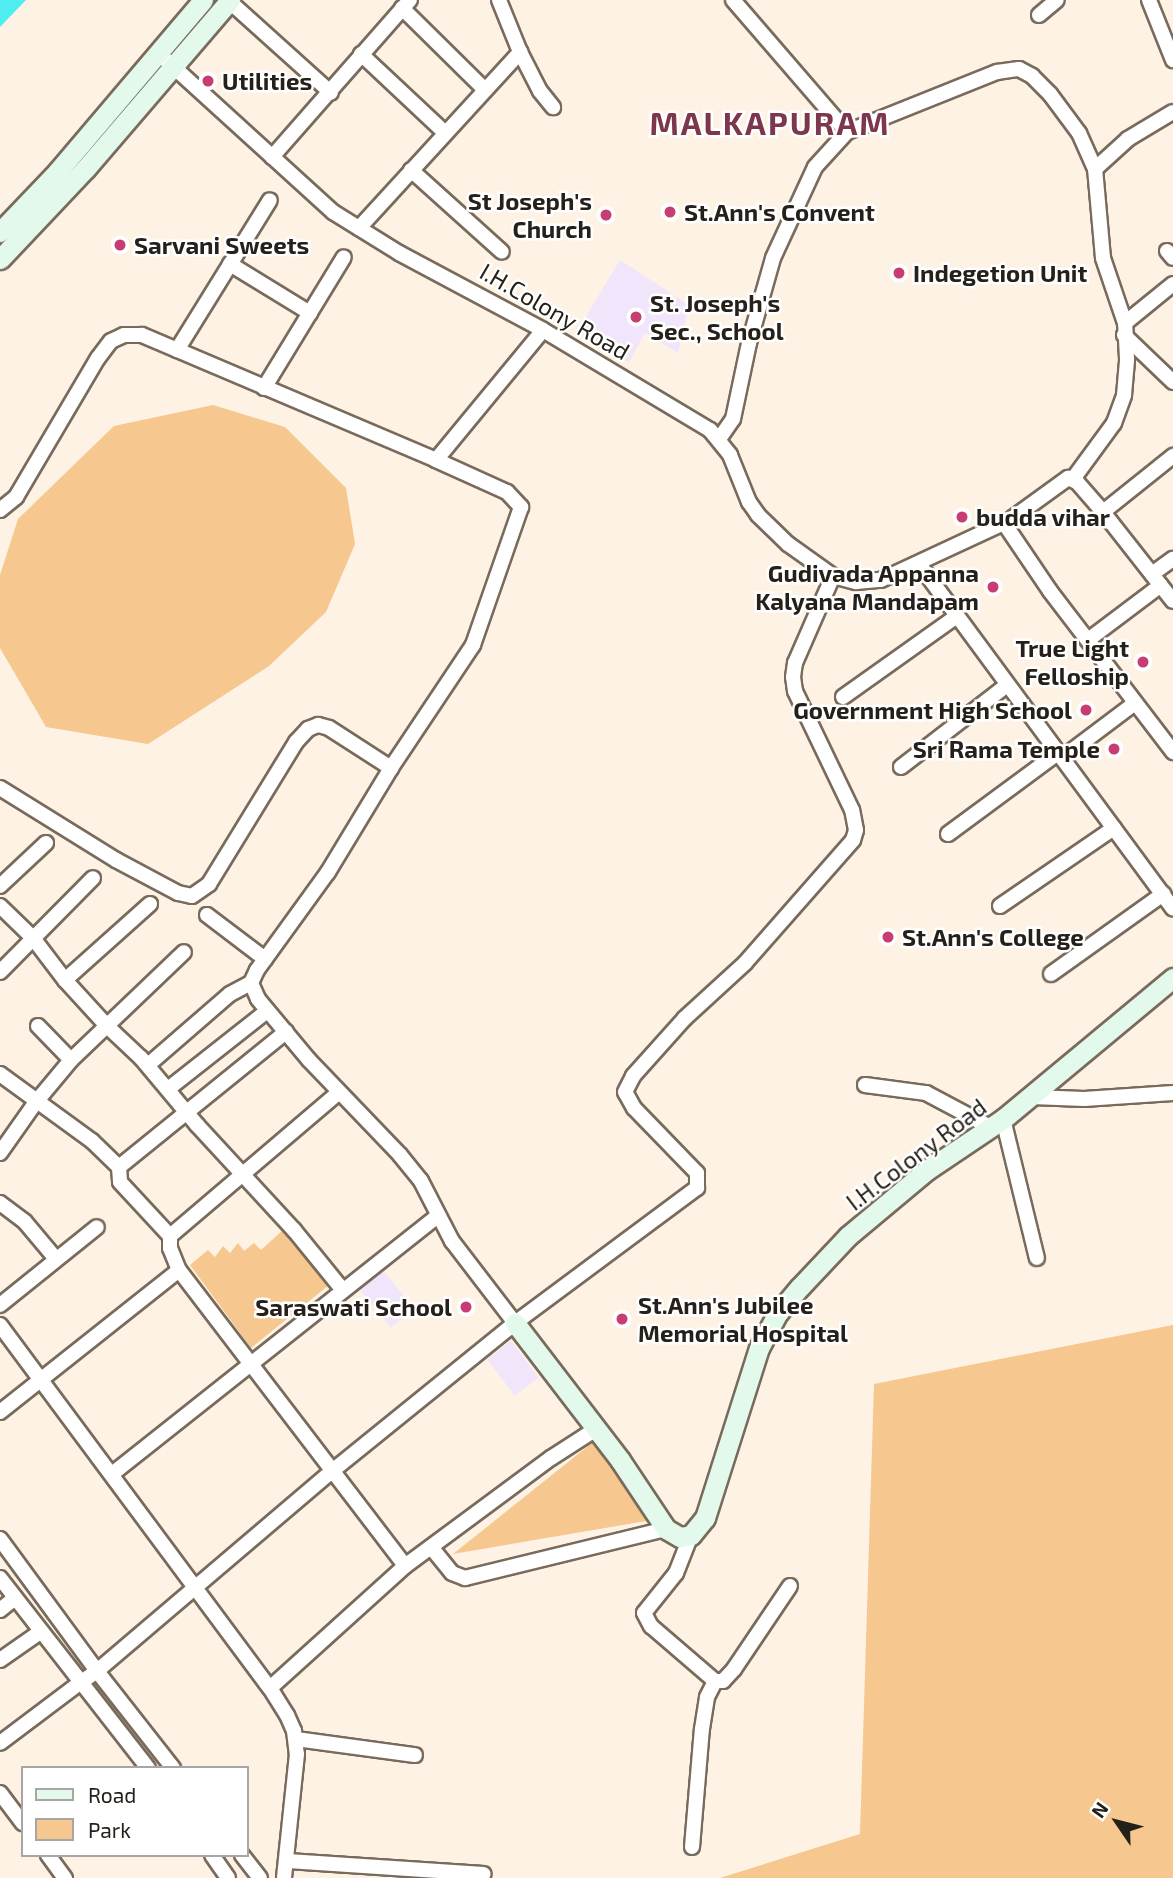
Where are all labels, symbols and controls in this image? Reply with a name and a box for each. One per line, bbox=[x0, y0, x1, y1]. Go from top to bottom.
place label: Utilities bbox=[222, 67, 312, 95]
marker: Utilities bbox=[200, 73, 216, 89]
district label: MALKAPURAM bbox=[651, 103, 889, 141]
place label: St Joseph's Church bbox=[467, 187, 592, 243]
place label: St.Ann's Convent bbox=[684, 198, 875, 226]
marker: St.Ann's Convent bbox=[662, 204, 678, 220]
marker: St Joseph's Church bbox=[598, 207, 614, 223]
place label: Sarvani Sweets bbox=[134, 231, 309, 259]
marker: Sarvani Sweets bbox=[112, 237, 128, 253]
street label: I.H.Colony Road bbox=[475, 256, 635, 366]
place label: Indegetion Unit bbox=[913, 259, 1087, 287]
marker: Indegetion Unit bbox=[891, 265, 907, 281]
place label: St. Joseph's Sec., School bbox=[650, 289, 784, 345]
marker: St. Joseph's Sec., School bbox=[628, 309, 644, 325]
place label: budda vihar bbox=[976, 503, 1111, 531]
marker: budda vihar bbox=[954, 509, 970, 525]
place label: Gudivada Appanna Kalyana Mandapam bbox=[755, 559, 979, 615]
marker: Gudivada Appanna Kalyana Mandapam bbox=[985, 579, 1001, 595]
place label: True Light Felloship bbox=[1015, 634, 1129, 690]
marker: True Light Felloship bbox=[1135, 654, 1151, 670]
place label: Government High School bbox=[793, 696, 1072, 724]
marker: Government High School bbox=[1078, 702, 1094, 718]
place label: Sri Rama Temple bbox=[912, 735, 1100, 763]
marker: Sri Rama Temple bbox=[1106, 741, 1122, 757]
place label: St.Ann's College bbox=[902, 923, 1084, 951]
marker: St.Ann's College bbox=[880, 929, 896, 945]
street label: I.H.Colony Road bbox=[840, 1092, 992, 1216]
place label: St.Ann's Jubilee Memorial Hospital bbox=[638, 1291, 848, 1347]
place label: Saraswati School bbox=[255, 1293, 452, 1321]
marker: Saraswati School bbox=[458, 1299, 474, 1315]
marker: St.Ann's Jubilee Memorial Hospital bbox=[612, 1309, 632, 1329]
legend bbox=[21, 1766, 248, 1857]
text: Road bbox=[88, 1782, 136, 1807]
north arrow bbox=[1082, 1787, 1152, 1857]
text: N bbox=[1086, 1797, 1113, 1822]
text: Park bbox=[88, 1817, 131, 1842]

